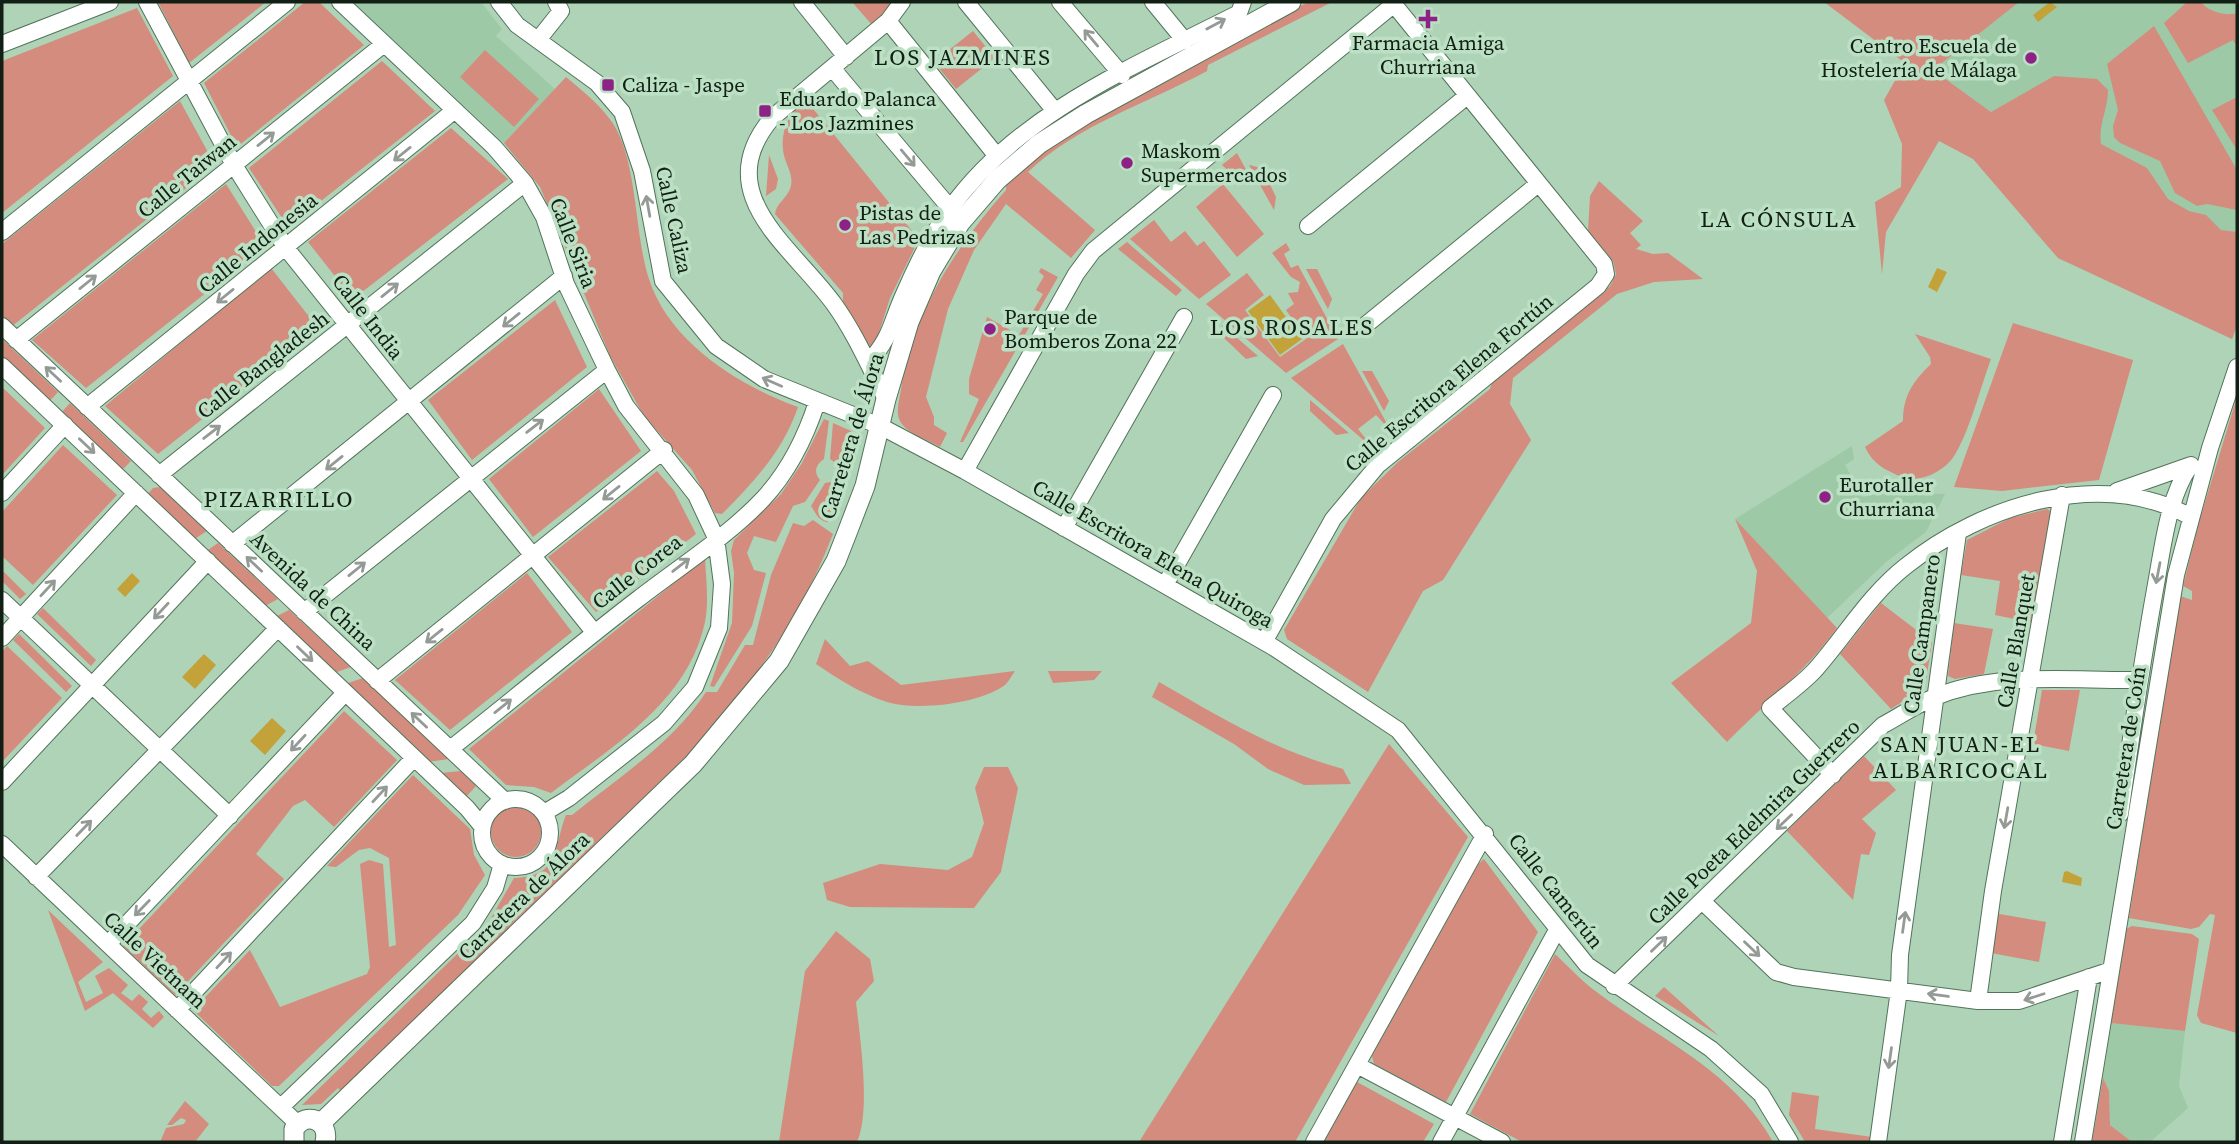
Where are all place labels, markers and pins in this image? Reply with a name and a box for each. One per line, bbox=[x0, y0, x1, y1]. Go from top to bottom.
marker: Farmacia Amiga Churriana bbox=[1420, 11, 1436, 27]
place label: Farmacia Amiga Churriana bbox=[1352, 28, 1505, 81]
place label: Centro Escuela de Hostelería de Málaga bbox=[1821, 31, 2017, 84]
marker: Centro Escuela de Hostelería de Málaga bbox=[2023, 50, 2039, 66]
place label: Caliza - Jaspe bbox=[622, 70, 745, 99]
marker: Caliza - Jaspe bbox=[600, 77, 616, 93]
place label: Eduardo Palanca - Los Jazmines bbox=[779, 84, 937, 137]
marker: Eduardo Palanca - Los Jazmines bbox=[757, 103, 773, 119]
place label: Maskom Supermercados bbox=[1141, 136, 1287, 189]
marker: Maskom Supermercados bbox=[1119, 155, 1135, 171]
place label: Pistas de Las Pedrizas bbox=[859, 198, 975, 251]
marker: Pistas de Las Pedrizas bbox=[837, 217, 853, 233]
place label: Parque de Bomberos Zona 22 bbox=[1004, 302, 1177, 355]
marker: Parque de Bomberos Zona 22 bbox=[982, 321, 998, 337]
place label: Eurotaller Churriana bbox=[1839, 470, 1935, 523]
marker: Eurotaller Churriana bbox=[1817, 489, 1833, 505]

